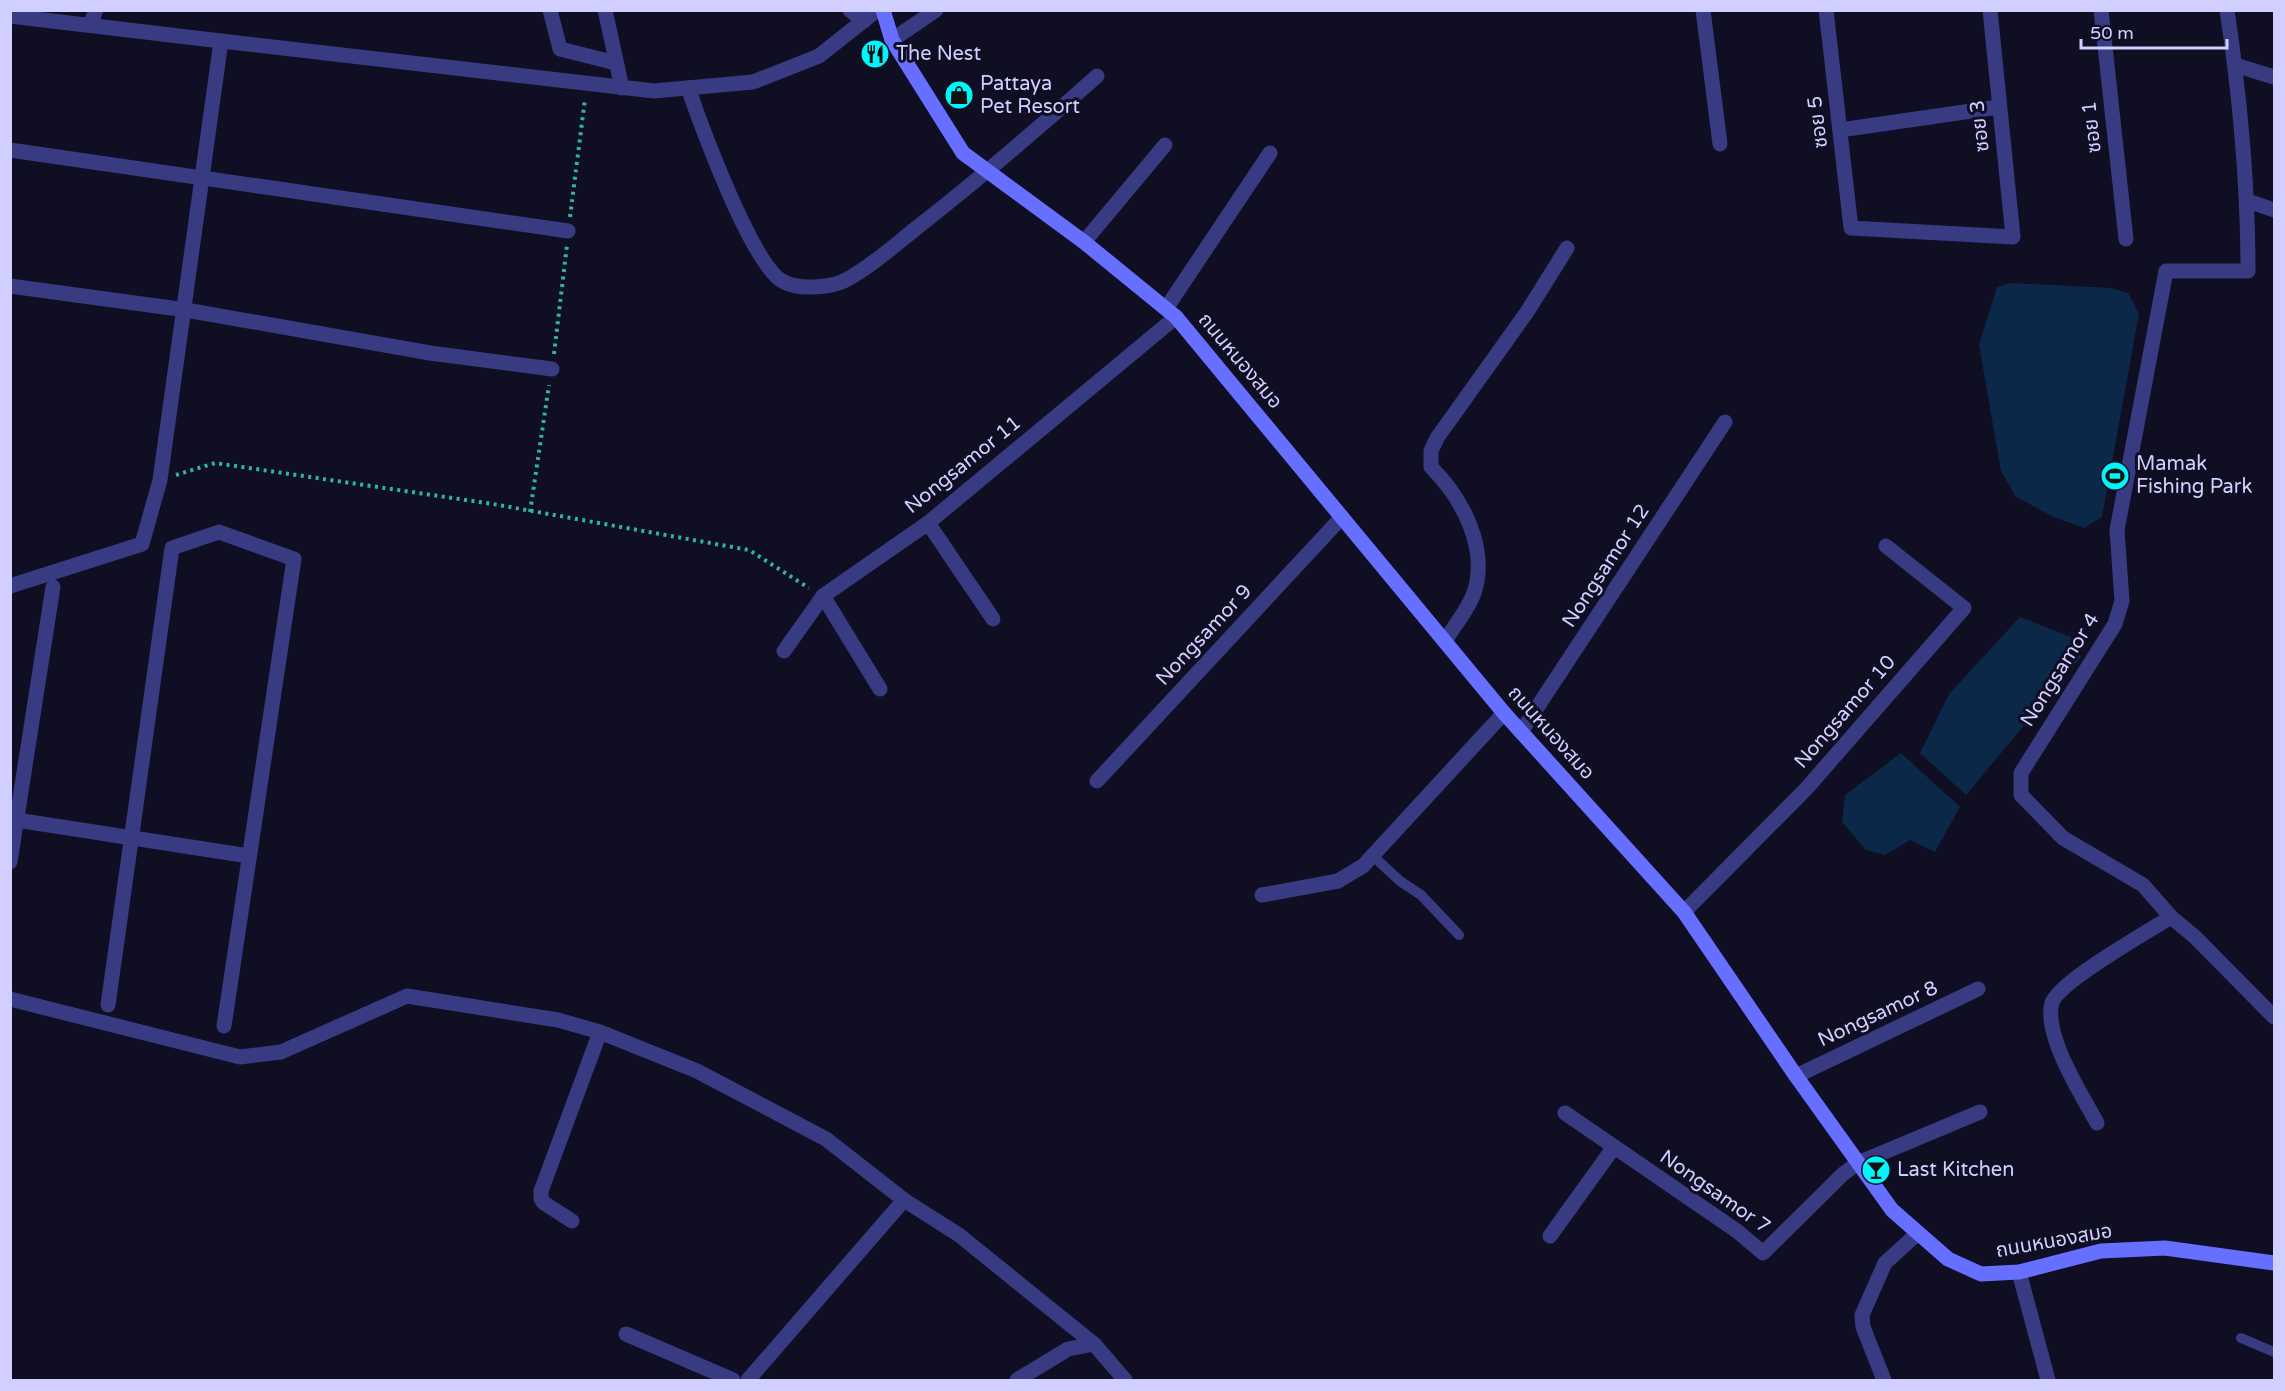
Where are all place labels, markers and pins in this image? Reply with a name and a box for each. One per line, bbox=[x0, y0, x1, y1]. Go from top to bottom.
restaurant icon: The Nest bbox=[859, 38, 891, 70]
place label: The Nest bbox=[896, 42, 981, 66]
place label: Pattaya Pet Resort bbox=[980, 72, 1080, 119]
shop icon: Pattaya Pet Resort bbox=[943, 79, 975, 111]
place label: Mamak Fishing Park bbox=[2136, 452, 2253, 499]
sports icon: Mamak Fishing Park bbox=[2099, 460, 2131, 492]
bar icon: Last Kitchen bbox=[1860, 1154, 1892, 1186]
place label: Last Kitchen bbox=[1897, 1158, 2014, 1182]

